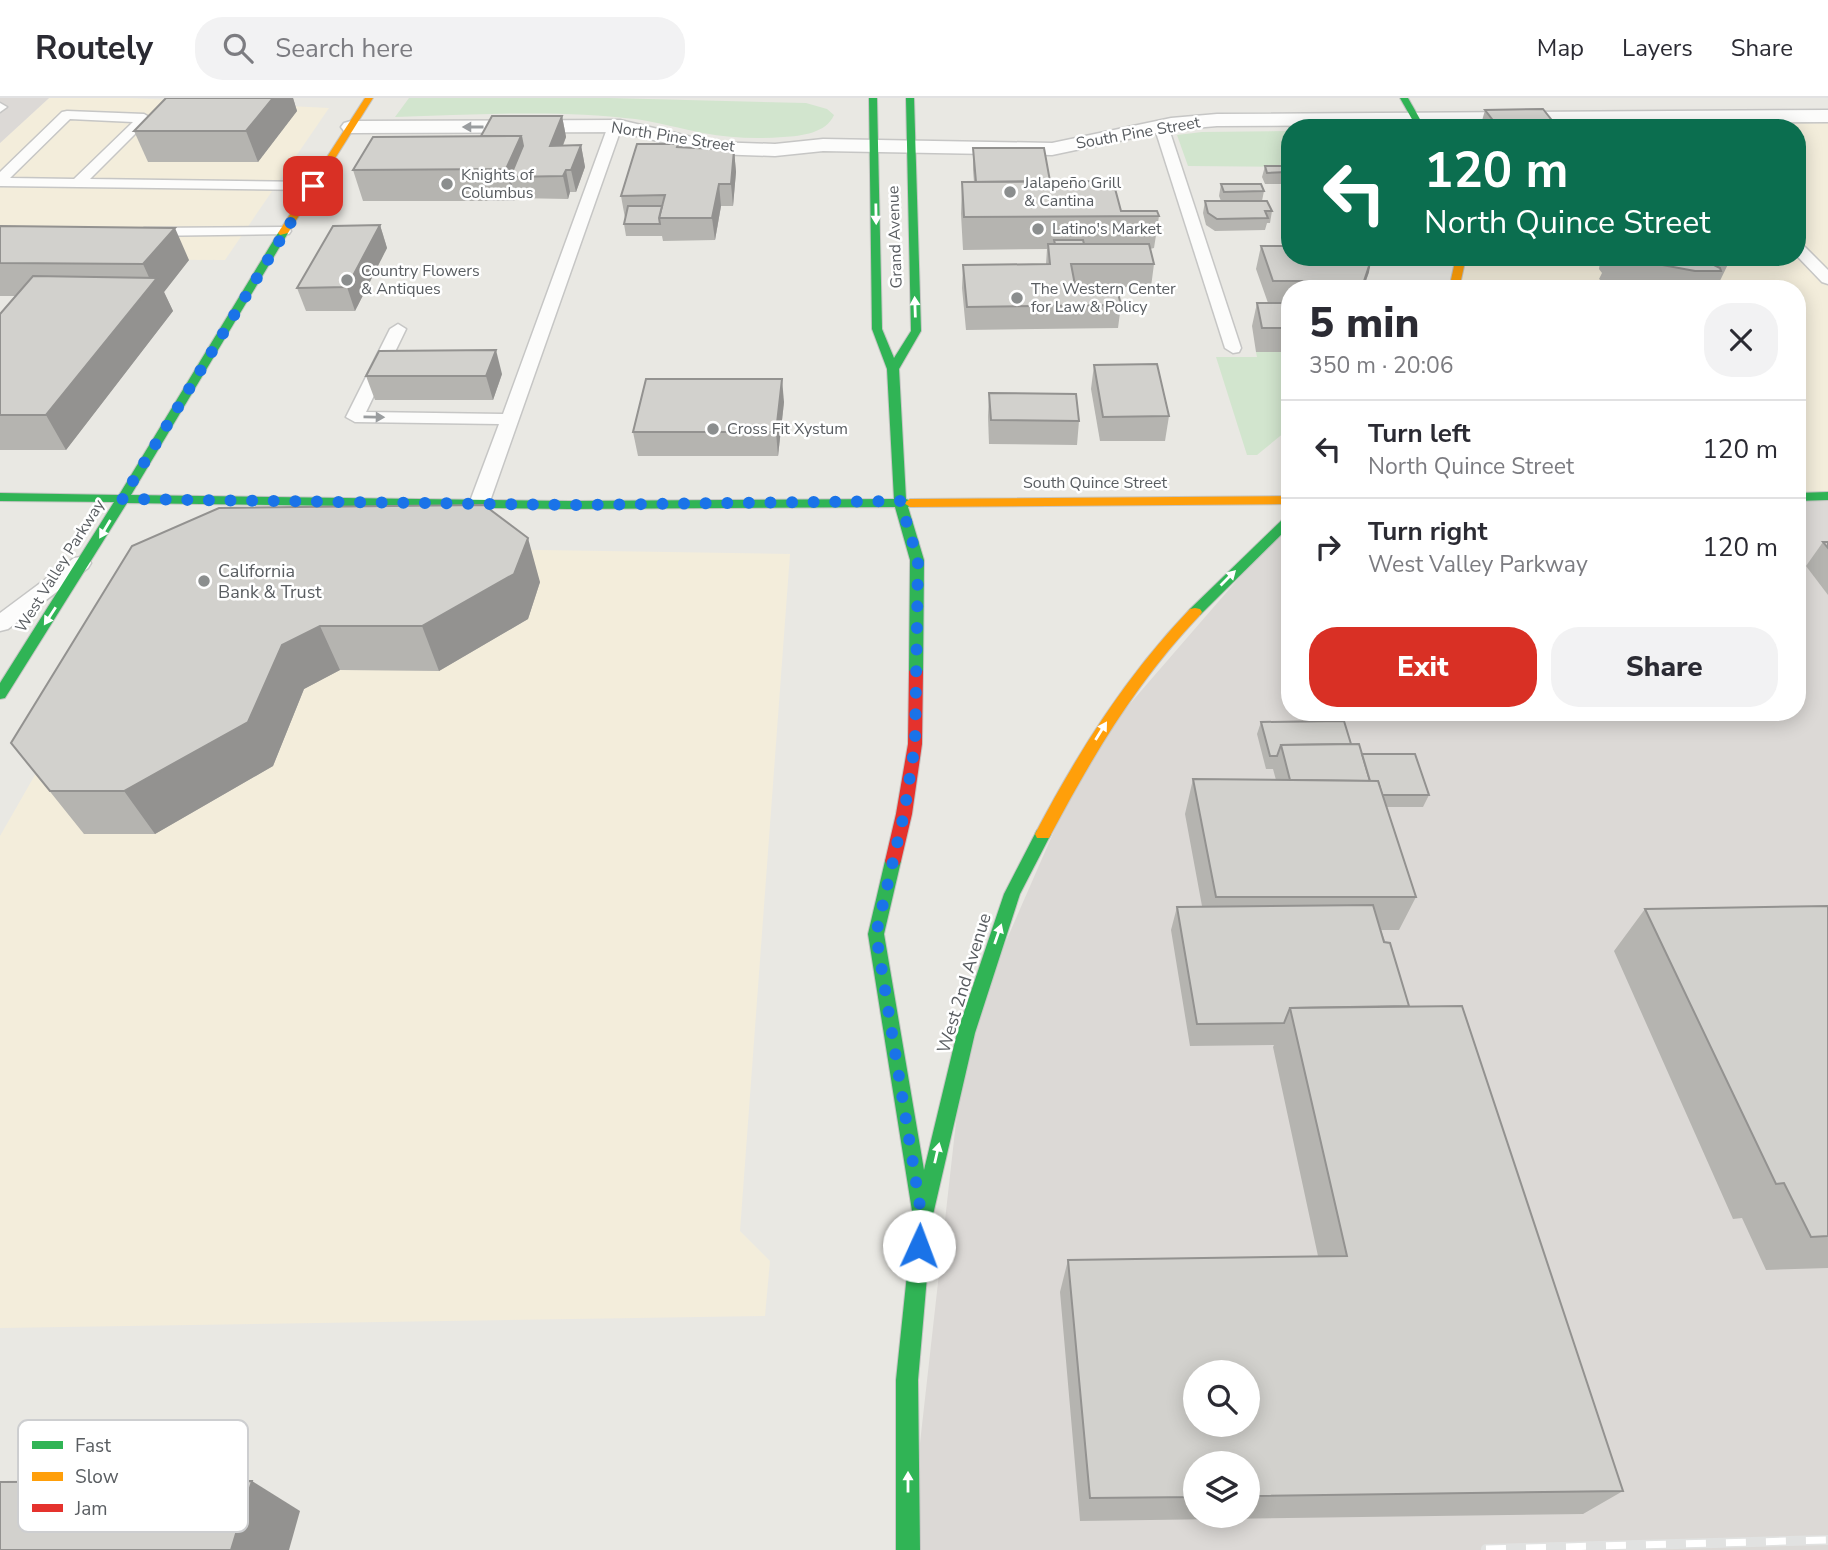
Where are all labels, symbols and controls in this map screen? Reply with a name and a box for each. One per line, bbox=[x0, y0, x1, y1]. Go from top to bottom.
search box bbox=[195, 17, 685, 80]
text: Routely bbox=[35, 26, 153, 71]
icon: search bbox=[219, 29, 257, 67]
text: Search here bbox=[275, 31, 413, 66]
text: Map bbox=[1537, 32, 1584, 64]
text: Layers bbox=[1622, 32, 1693, 64]
text: Share bbox=[1731, 32, 1793, 64]
street label: South Pine Street bbox=[1074, 111, 1202, 155]
street label: North Pine Street bbox=[610, 116, 737, 158]
one-way arrow bbox=[462, 121, 484, 133]
text: 120 m bbox=[1424, 137, 1568, 204]
icon: left bbox=[1309, 147, 1400, 238]
pin bbox=[283, 156, 343, 216]
place label: Knights of Columbus bbox=[461, 164, 534, 204]
icon: arrive bbox=[294, 167, 332, 205]
place label: Jalapeño Grill & Cantina bbox=[1023, 172, 1122, 212]
marker: Knights of Columbus bbox=[439, 176, 455, 192]
marker: Jalapeño Grill & Cantina bbox=[1002, 184, 1018, 200]
street label: Grand Avenue bbox=[882, 185, 908, 289]
text: North Quince Street bbox=[1424, 201, 1711, 244]
one-way arrow bbox=[870, 203, 881, 225]
place label: Latino's Market bbox=[1052, 218, 1162, 240]
marker: Latino's Market bbox=[1030, 221, 1046, 237]
place label: Country Flowers & Antiques bbox=[361, 260, 480, 300]
marker: Country Flowers & Antiques bbox=[339, 272, 355, 288]
place label: The Western Center for Law & Policy bbox=[1031, 278, 1176, 318]
marker: The Western Center for Law & Policy bbox=[1009, 290, 1025, 306]
text: 5 min bbox=[1309, 295, 1419, 352]
one-way arrow bbox=[910, 296, 921, 318]
button: close bbox=[1704, 303, 1778, 377]
text: 350 m · 20:06 bbox=[1309, 350, 1454, 381]
one-way arrow bbox=[364, 411, 386, 423]
text: Turn left bbox=[1368, 416, 1471, 451]
place label: Cross Fit Xystum bbox=[727, 418, 848, 440]
marker: Cross Fit Xystum bbox=[705, 421, 721, 437]
icon: left bbox=[1309, 430, 1347, 468]
text: 120 m bbox=[1702, 432, 1778, 467]
text: North Quince Street bbox=[1368, 451, 1574, 482]
street label: South Quince Street bbox=[1023, 472, 1167, 494]
street label: West Valley Parkway bbox=[10, 495, 110, 637]
text: Turn right bbox=[1368, 514, 1487, 549]
one-way arrow bbox=[99, 519, 111, 538]
icon: right bbox=[1309, 528, 1347, 566]
text: 120 m bbox=[1702, 530, 1778, 565]
text: West Valley Parkway bbox=[1368, 549, 1588, 580]
place label: California Bank & Trust bbox=[218, 559, 322, 604]
one-way arrow bbox=[1219, 570, 1236, 586]
marker: California Bank & Trust bbox=[196, 573, 212, 589]
one-way arrow bbox=[44, 606, 57, 626]
button: Exit bbox=[1309, 627, 1537, 707]
button: Share bbox=[1551, 627, 1778, 707]
one-way arrow bbox=[1095, 722, 1108, 741]
street label: West 2nd Avenue bbox=[931, 910, 997, 1056]
one-way arrow bbox=[994, 923, 1004, 944]
one-way arrow bbox=[932, 1141, 943, 1163]
position arrow bbox=[882, 1209, 956, 1283]
map controls bbox=[1183, 1360, 1260, 1528]
button: search bbox=[1183, 1360, 1260, 1437]
legend bbox=[18, 1420, 248, 1532]
text: Fast bbox=[75, 1433, 111, 1459]
button: layers bbox=[1183, 1451, 1260, 1528]
text: Slow bbox=[75, 1464, 119, 1490]
one-way arrow bbox=[902, 1471, 914, 1493]
text: Jam bbox=[74, 1496, 108, 1522]

